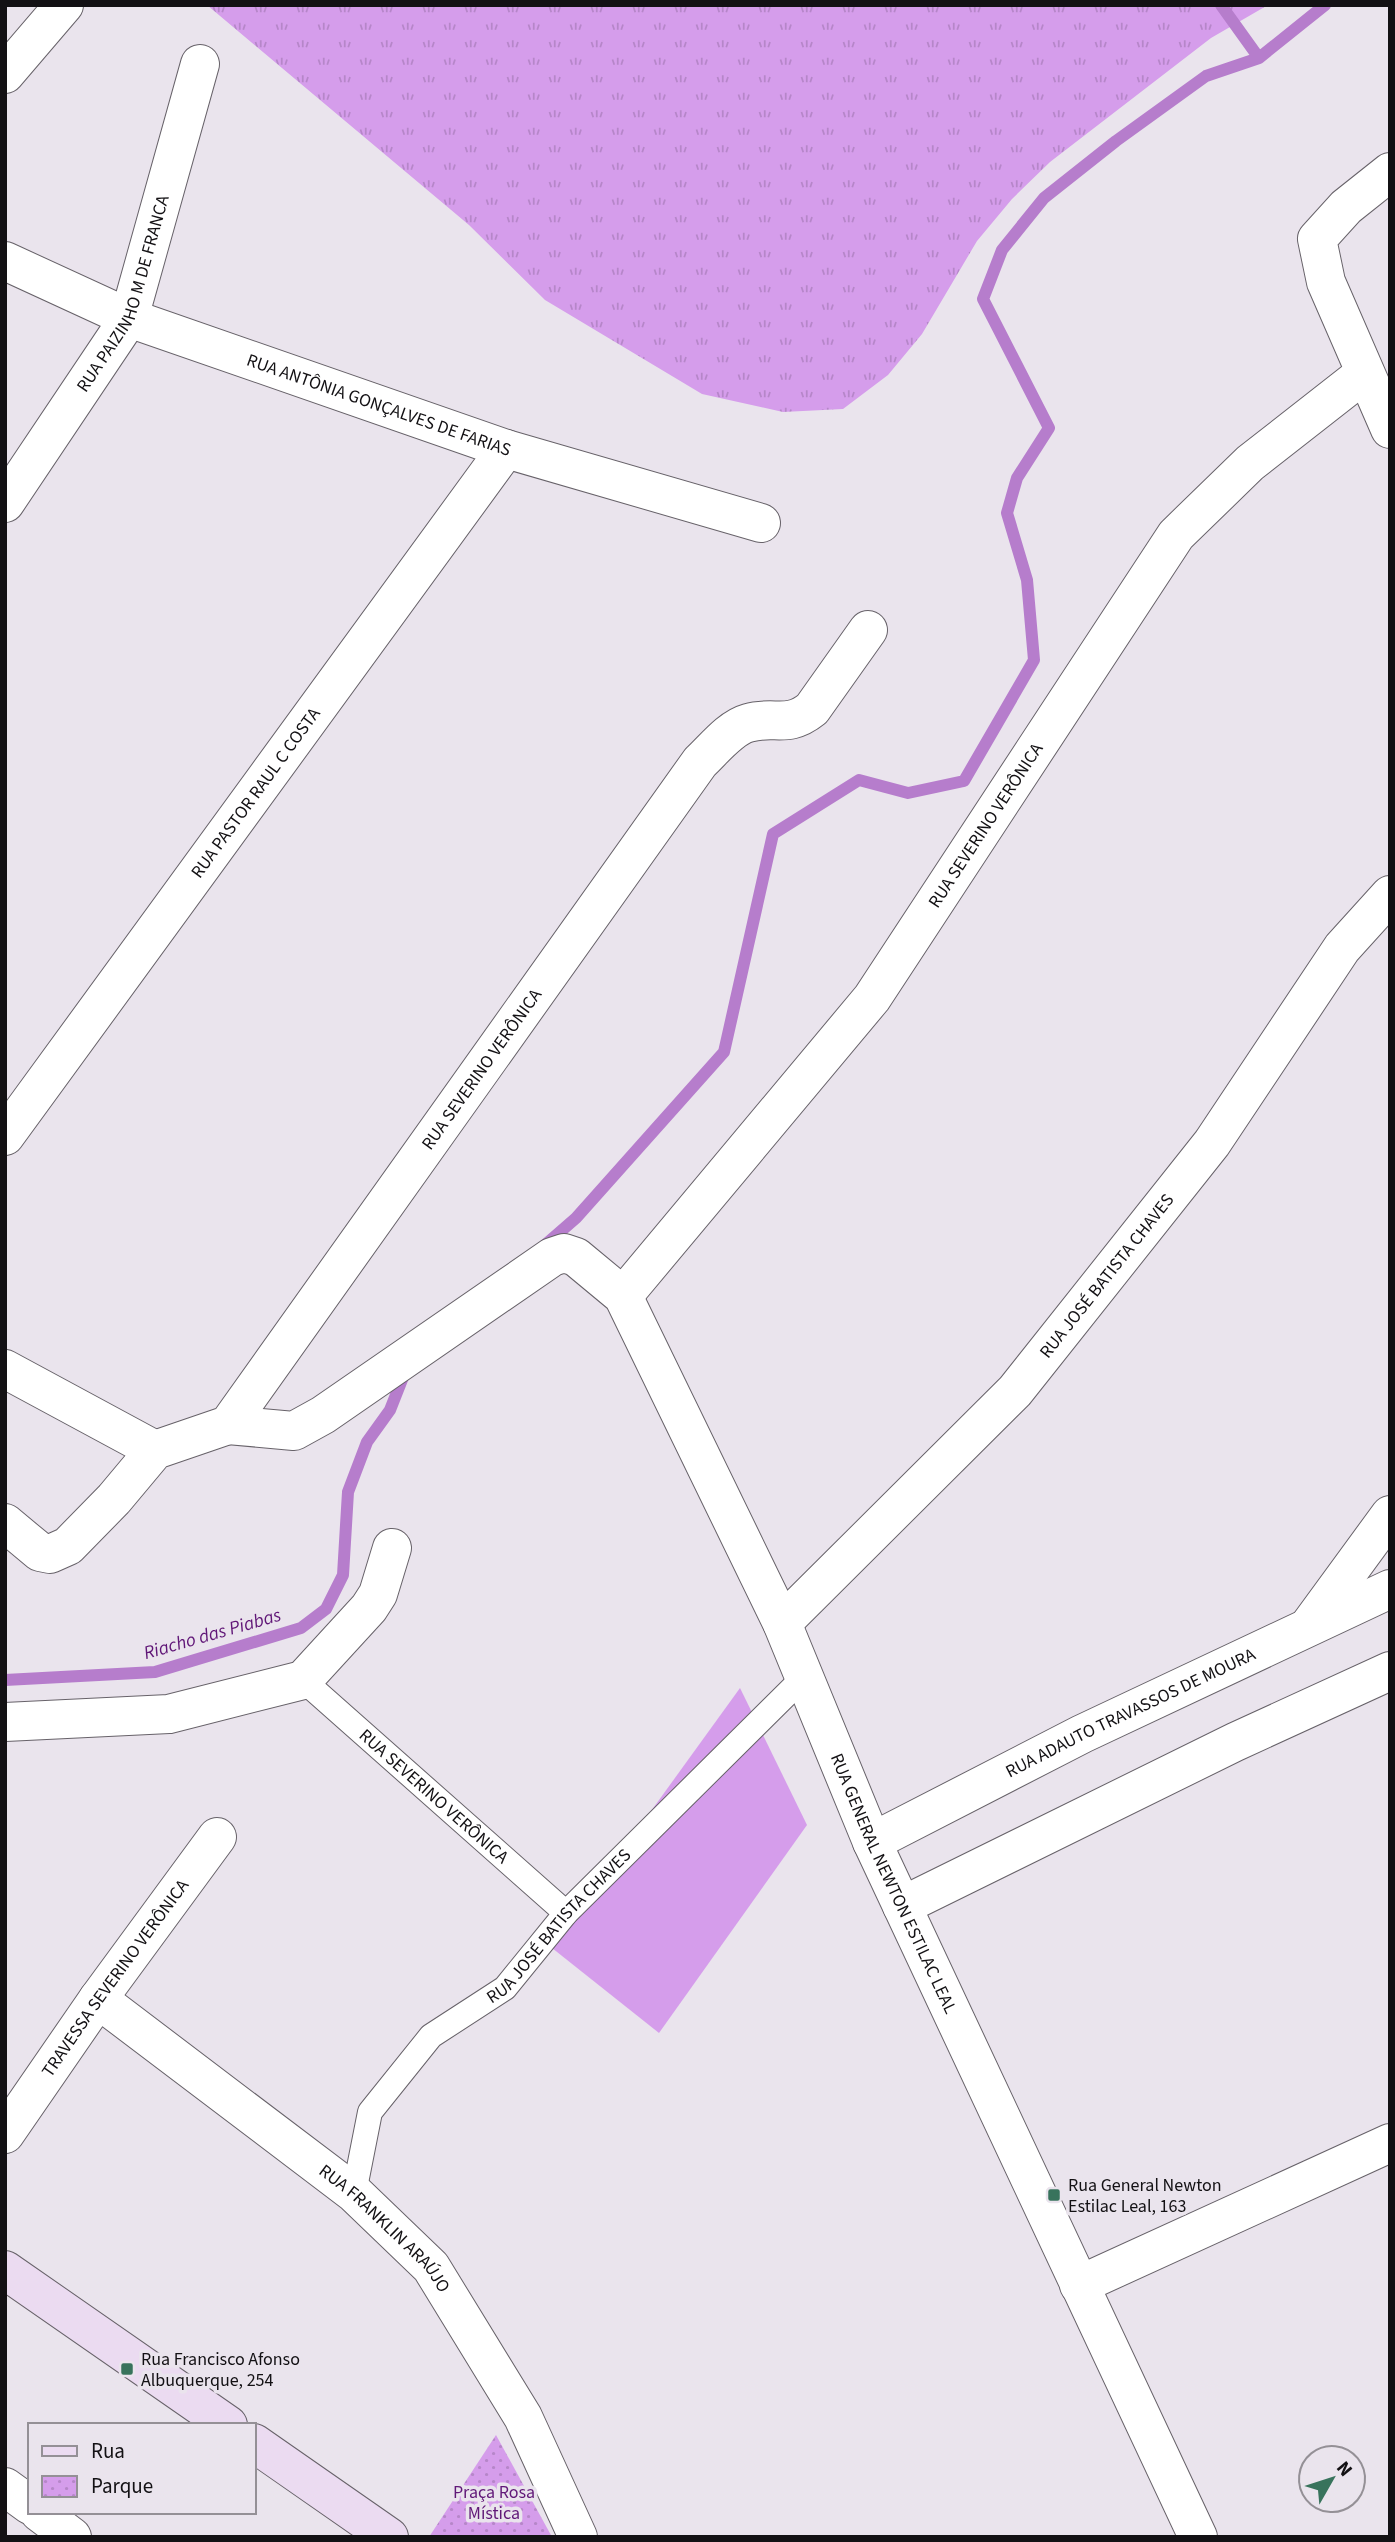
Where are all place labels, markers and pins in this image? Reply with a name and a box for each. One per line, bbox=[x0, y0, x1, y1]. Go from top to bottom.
place label: Rua General Newton Estilac Leal, 163 bbox=[1068, 2173, 1222, 2219]
marker: Rua General Newton Estilac Leal, 163 bbox=[1046, 2187, 1062, 2203]
place label: Rua Francisco Afonso Albuquerque, 254 bbox=[141, 2347, 300, 2393]
marker: Rua Francisco Afonso Albuquerque, 254 bbox=[119, 2361, 135, 2377]

